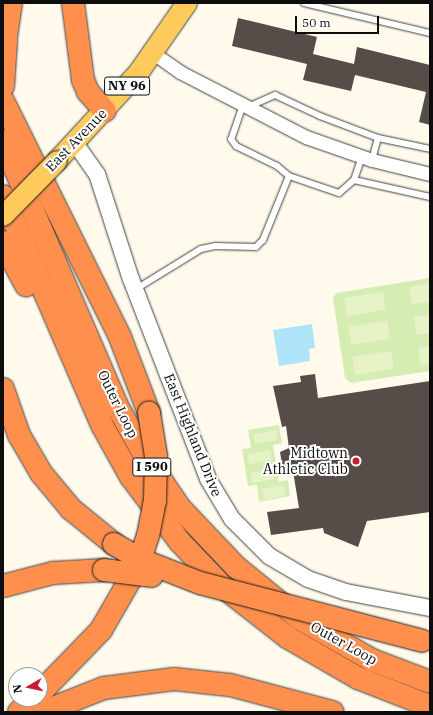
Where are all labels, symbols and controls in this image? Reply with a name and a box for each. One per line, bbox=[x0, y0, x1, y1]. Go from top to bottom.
scale bar bbox=[297, 8, 381, 34]
text: 50 m bbox=[302, 15, 331, 30]
road number: NY 96 bbox=[104, 75, 150, 97]
street label: East Avenue bbox=[42, 105, 110, 175]
street label: Outer Loop bbox=[94, 367, 142, 441]
street label: East Highland Drive bbox=[161, 371, 225, 499]
place label: Midtown Athletic Club bbox=[263, 445, 348, 478]
road number: I 590 bbox=[132, 456, 172, 478]
marker: Midtown Athletic Club bbox=[351, 456, 361, 466]
street label: Outer Loop bbox=[308, 618, 380, 668]
north arrow bbox=[8, 667, 48, 707]
text: N bbox=[10, 683, 25, 694]

